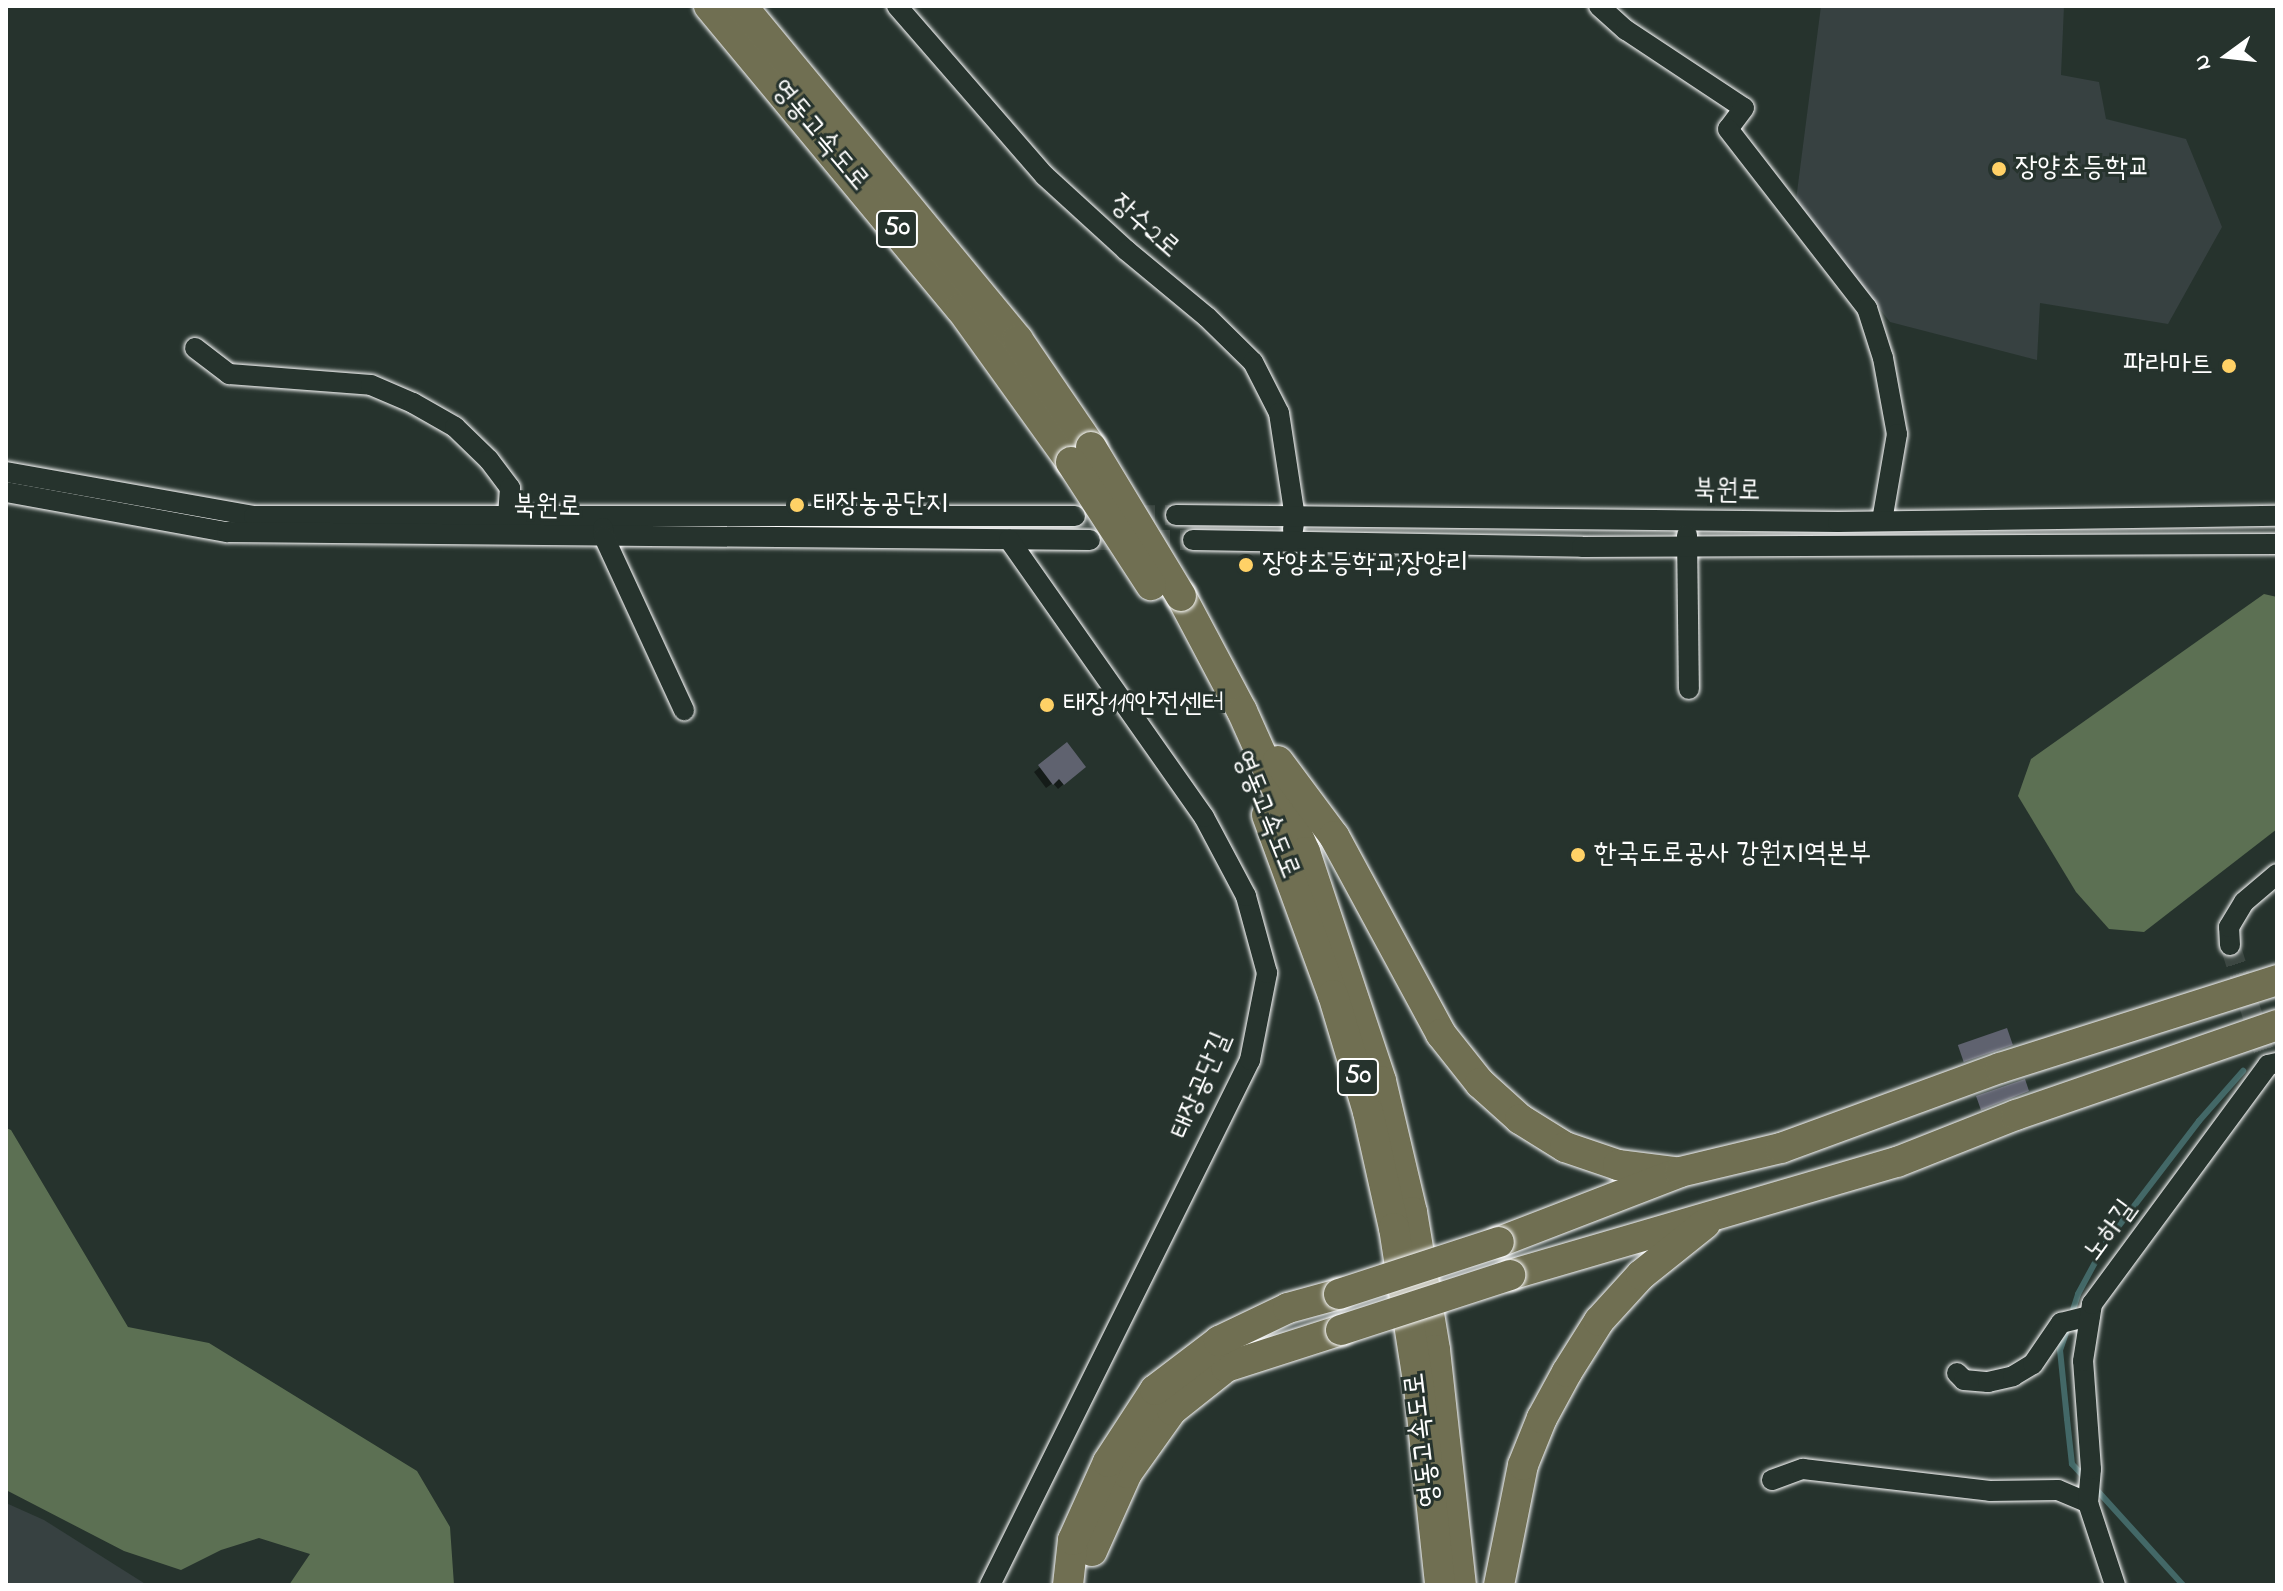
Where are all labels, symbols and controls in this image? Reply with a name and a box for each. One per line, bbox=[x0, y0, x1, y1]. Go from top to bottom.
north arrow bbox=[2187, 16, 2267, 96]
text: N bbox=[2186, 51, 2221, 74]
street label: 영동고속도로 bbox=[763, 73, 875, 199]
place label: 장양초등학교 bbox=[2015, 152, 2150, 186]
marker: 장양초등학교 bbox=[1990, 160, 2008, 178]
street label: 장수2로 bbox=[1102, 188, 1186, 266]
road number: 50 bbox=[875, 207, 919, 251]
place label: 파라마트 bbox=[2123, 349, 2213, 383]
marker: 파라마트 bbox=[2220, 357, 2238, 375]
street label: 북원로 bbox=[1693, 475, 1761, 509]
place label: 태장농공단지 bbox=[813, 488, 948, 522]
street label: 북원로 bbox=[513, 491, 581, 525]
marker: 태장농공단지 bbox=[788, 496, 806, 514]
place label: 장양초등학교;장양리 bbox=[1262, 548, 1468, 582]
marker: 장양초등학교;장양리 bbox=[1237, 556, 1255, 574]
place label: 태장119안전센터 bbox=[1063, 688, 1224, 722]
marker: 태장119안전센터 bbox=[1038, 696, 1056, 714]
street label: 영동고속도로 bbox=[1224, 746, 1306, 884]
place label: 한국도로공사 강원지역본부 bbox=[1594, 838, 1871, 872]
marker: 한국도로공사 강원지역본부 bbox=[1569, 846, 1587, 864]
street label: 태장공단길 bbox=[1165, 1028, 1239, 1144]
road number: 50 bbox=[1336, 1055, 1380, 1099]
street label: 노하길 bbox=[2078, 1194, 2144, 1268]
street label: 영동고속도로 bbox=[1399, 1371, 1449, 1509]

